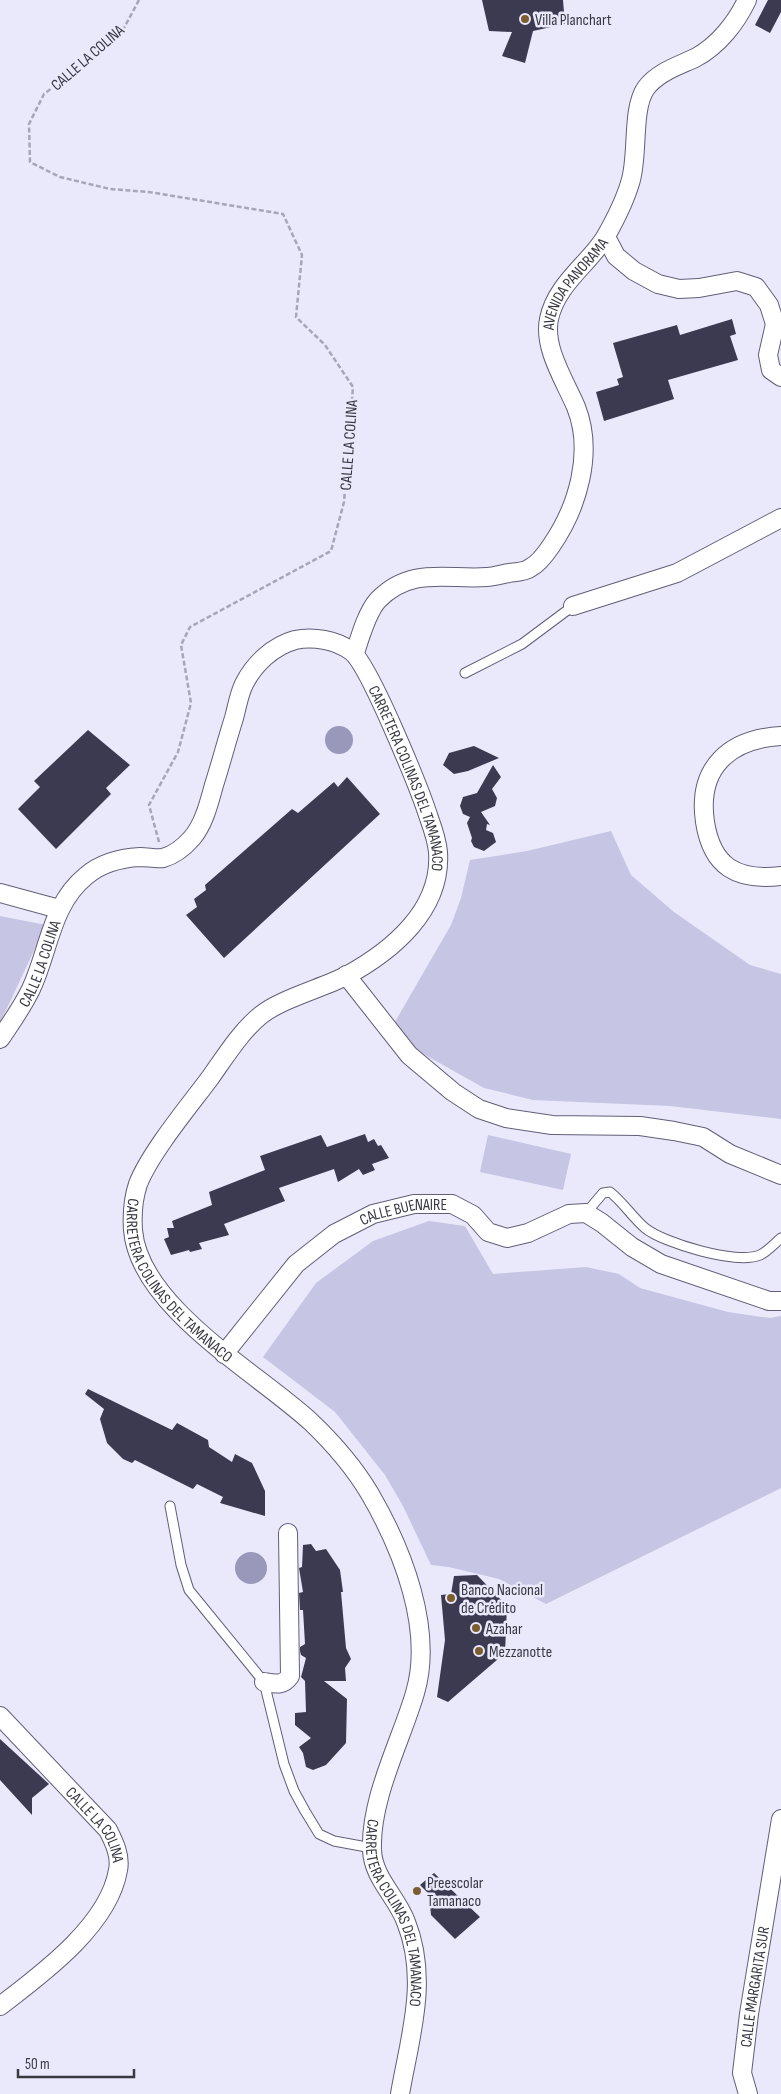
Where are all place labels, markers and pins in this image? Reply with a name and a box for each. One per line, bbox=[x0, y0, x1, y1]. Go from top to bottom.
place label: Villa Planchart bbox=[535, 11, 612, 30]
marker: Villa Planchart bbox=[519, 13, 531, 25]
place label: Banco Nacional de Crédito bbox=[461, 1581, 543, 1618]
marker: Banco Nacional de Crédito bbox=[445, 1592, 457, 1604]
place label: Azahar bbox=[485, 1620, 523, 1639]
marker: Azahar bbox=[470, 1622, 482, 1634]
place label: Mezzanotte bbox=[489, 1643, 552, 1662]
marker: Mezzanotte bbox=[473, 1645, 485, 1657]
place label: Preescolar Tamanaco bbox=[427, 1874, 484, 1911]
marker: Preescolar Tamanaco bbox=[411, 1885, 423, 1897]

